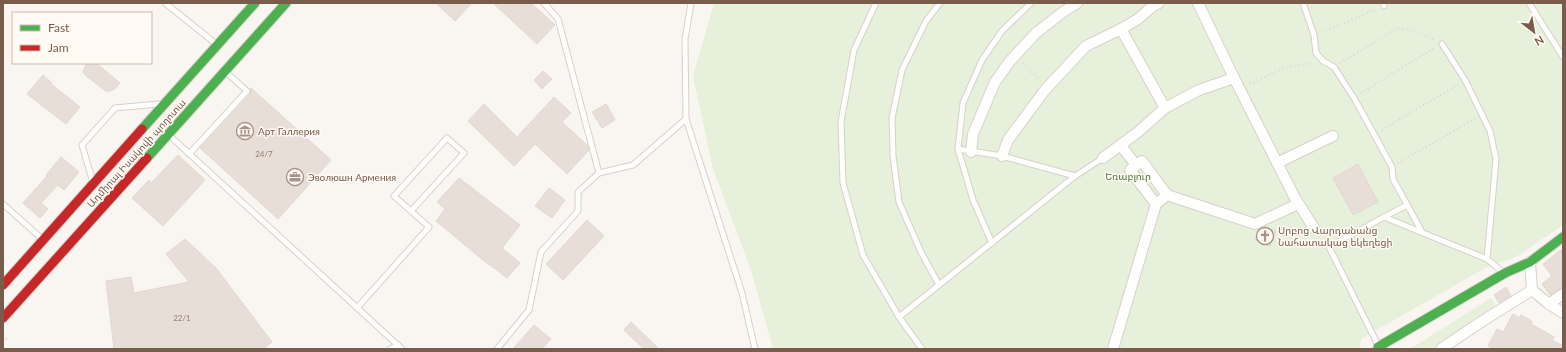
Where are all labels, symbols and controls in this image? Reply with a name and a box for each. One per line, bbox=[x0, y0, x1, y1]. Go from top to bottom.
legend bbox=[12, 12, 152, 64]
north arrow bbox=[1514, 12, 1554, 52]
text: Fast bbox=[48, 20, 70, 35]
text: N bbox=[1532, 33, 1546, 49]
text: Jam bbox=[48, 40, 69, 55]
street label: Ադմիրալ Իսակովի պողոտա bbox=[84, 96, 188, 210]
museum icon: Арт Галлерия bbox=[235, 121, 255, 141]
place label: Арт Галлерия bbox=[258, 125, 320, 137]
house number: 24/7 bbox=[255, 149, 273, 159]
office icon: Эволюшн Армения bbox=[285, 167, 305, 187]
park label: Եռաբլուր bbox=[1105, 170, 1151, 182]
place label: Эволюшн Армения bbox=[308, 171, 396, 183]
place label: Սրբոց Վարդանանց Նահատակաց եկեղեցի bbox=[1278, 224, 1392, 248]
church icon: Սրբոց Վարդանանց Նահատակաց եկեղեցի bbox=[1255, 226, 1275, 246]
house number: 22/1 bbox=[173, 313, 191, 323]

